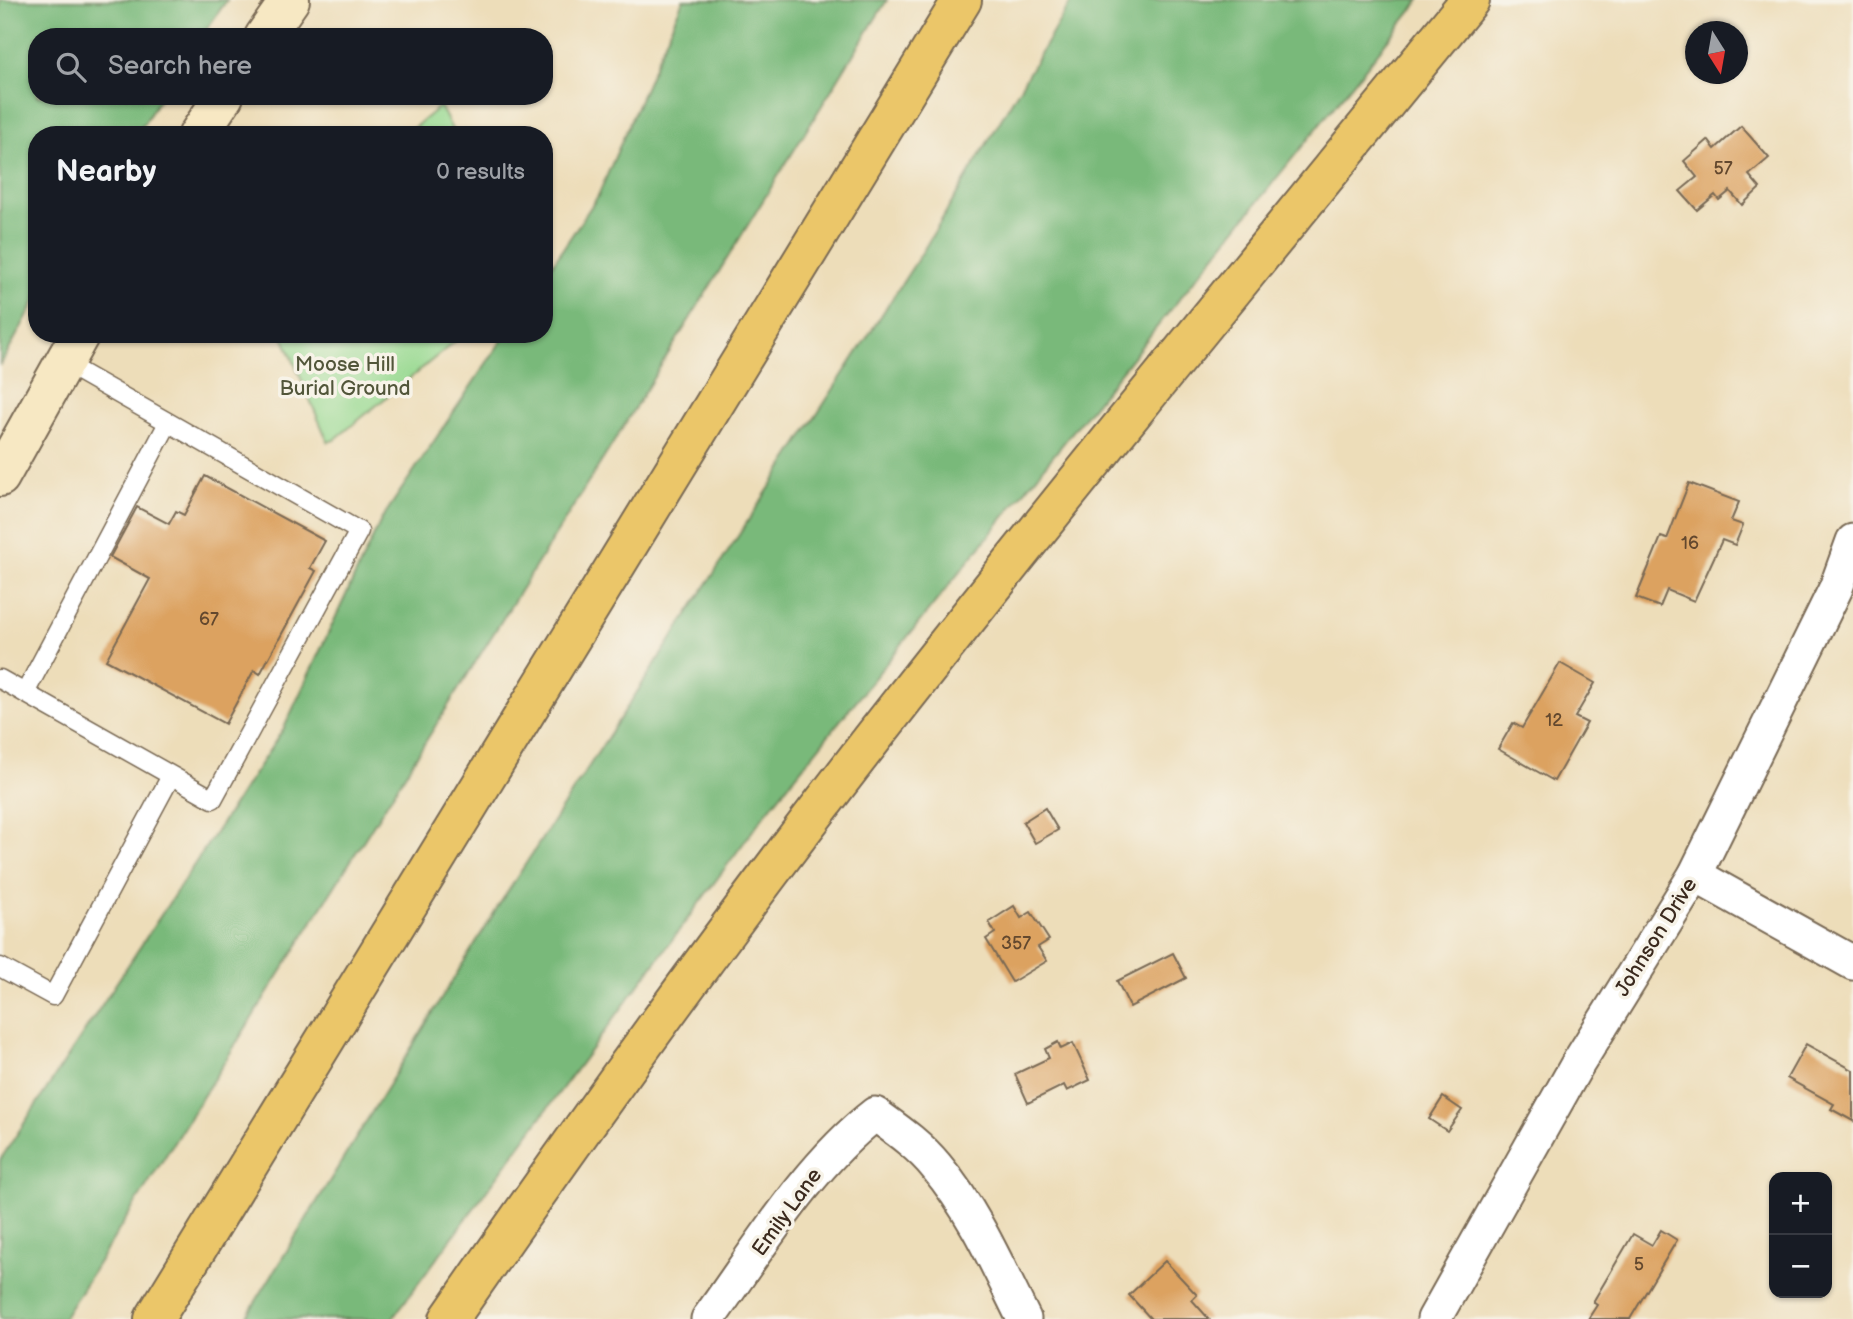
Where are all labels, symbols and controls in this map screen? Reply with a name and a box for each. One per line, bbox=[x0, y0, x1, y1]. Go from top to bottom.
north arrow bbox=[1685, 21, 1748, 84]
search box bbox=[28, 28, 553, 105]
icon: search bbox=[52, 48, 90, 86]
text: Search here bbox=[108, 51, 252, 82]
text: Nearby bbox=[56, 154, 156, 190]
text: 0 results bbox=[436, 158, 525, 186]
house number: 57 bbox=[1713, 158, 1733, 179]
park label: Moose Hill Burial Ground bbox=[279, 352, 411, 401]
house number: 16 bbox=[1681, 533, 1699, 554]
house number: 67 bbox=[199, 609, 219, 630]
house number: 12 bbox=[1545, 710, 1563, 731]
street label: Johnson Drive bbox=[1610, 873, 1702, 1001]
house number: 357 bbox=[1001, 933, 1031, 954]
street label: Emily Lane bbox=[747, 1163, 827, 1261]
map controls bbox=[1769, 1172, 1832, 1298]
button: + bbox=[1769, 1172, 1832, 1235]
button: − bbox=[1769, 1235, 1832, 1298]
house number: 5 bbox=[1634, 1254, 1644, 1275]

